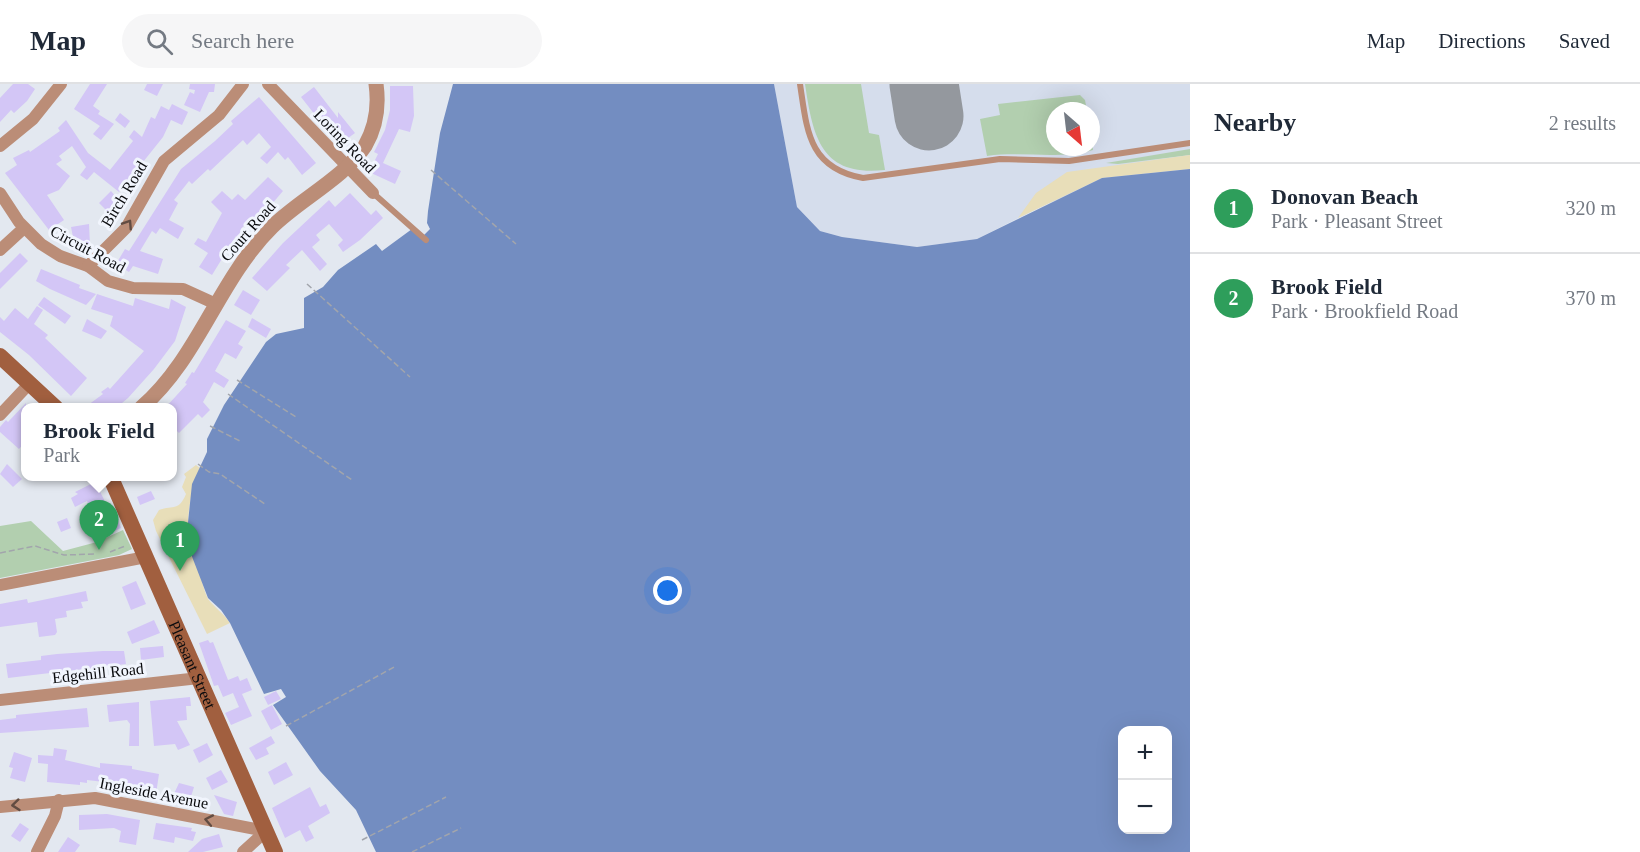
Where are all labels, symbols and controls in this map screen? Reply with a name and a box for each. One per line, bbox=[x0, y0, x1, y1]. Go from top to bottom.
search box bbox=[122, 14, 542, 68]
text: Map bbox=[30, 25, 86, 56]
icon: search bbox=[143, 25, 176, 58]
text: Search here bbox=[191, 28, 294, 53]
text: Map bbox=[1367, 29, 1405, 53]
text: Directions bbox=[1438, 29, 1526, 53]
text: Saved bbox=[1559, 29, 1610, 53]
north arrow bbox=[1046, 102, 1100, 156]
street label: Loring Road bbox=[310, 106, 379, 177]
text: Nearby bbox=[1214, 108, 1296, 137]
text: 2 results bbox=[1549, 112, 1616, 134]
street label: Birch Road bbox=[98, 158, 150, 230]
text: Donovan Beach bbox=[1271, 184, 1418, 209]
street label: Court Road bbox=[217, 197, 279, 265]
text: 1 bbox=[1229, 197, 1239, 219]
text: 320 m bbox=[1565, 197, 1616, 219]
text: Park · Pleasant Street bbox=[1271, 210, 1443, 232]
one-way arrow bbox=[120, 220, 132, 230]
street label: Circuit Road bbox=[48, 222, 128, 276]
text: Brook Field bbox=[1271, 274, 1382, 299]
text: 2 bbox=[1229, 287, 1239, 309]
text: 370 m bbox=[1565, 287, 1616, 309]
text: Park · Brookfield Road bbox=[1271, 300, 1458, 322]
popup bbox=[21, 403, 177, 481]
text: Brook Field bbox=[43, 418, 155, 443]
text: Park bbox=[43, 444, 80, 466]
pin: 2 bbox=[80, 500, 118, 550]
pin: 1 bbox=[160, 522, 200, 571]
your location bbox=[653, 576, 682, 605]
street label: Pleasant Street bbox=[166, 618, 220, 712]
street label: Edgehill Road bbox=[51, 660, 145, 687]
map controls bbox=[1118, 726, 1172, 834]
button: + bbox=[1118, 726, 1172, 780]
street label: Ingleside Avenue bbox=[98, 774, 210, 813]
button: − bbox=[1118, 780, 1172, 834]
one-way arrow bbox=[12, 798, 21, 811]
one-way arrow bbox=[204, 814, 214, 827]

